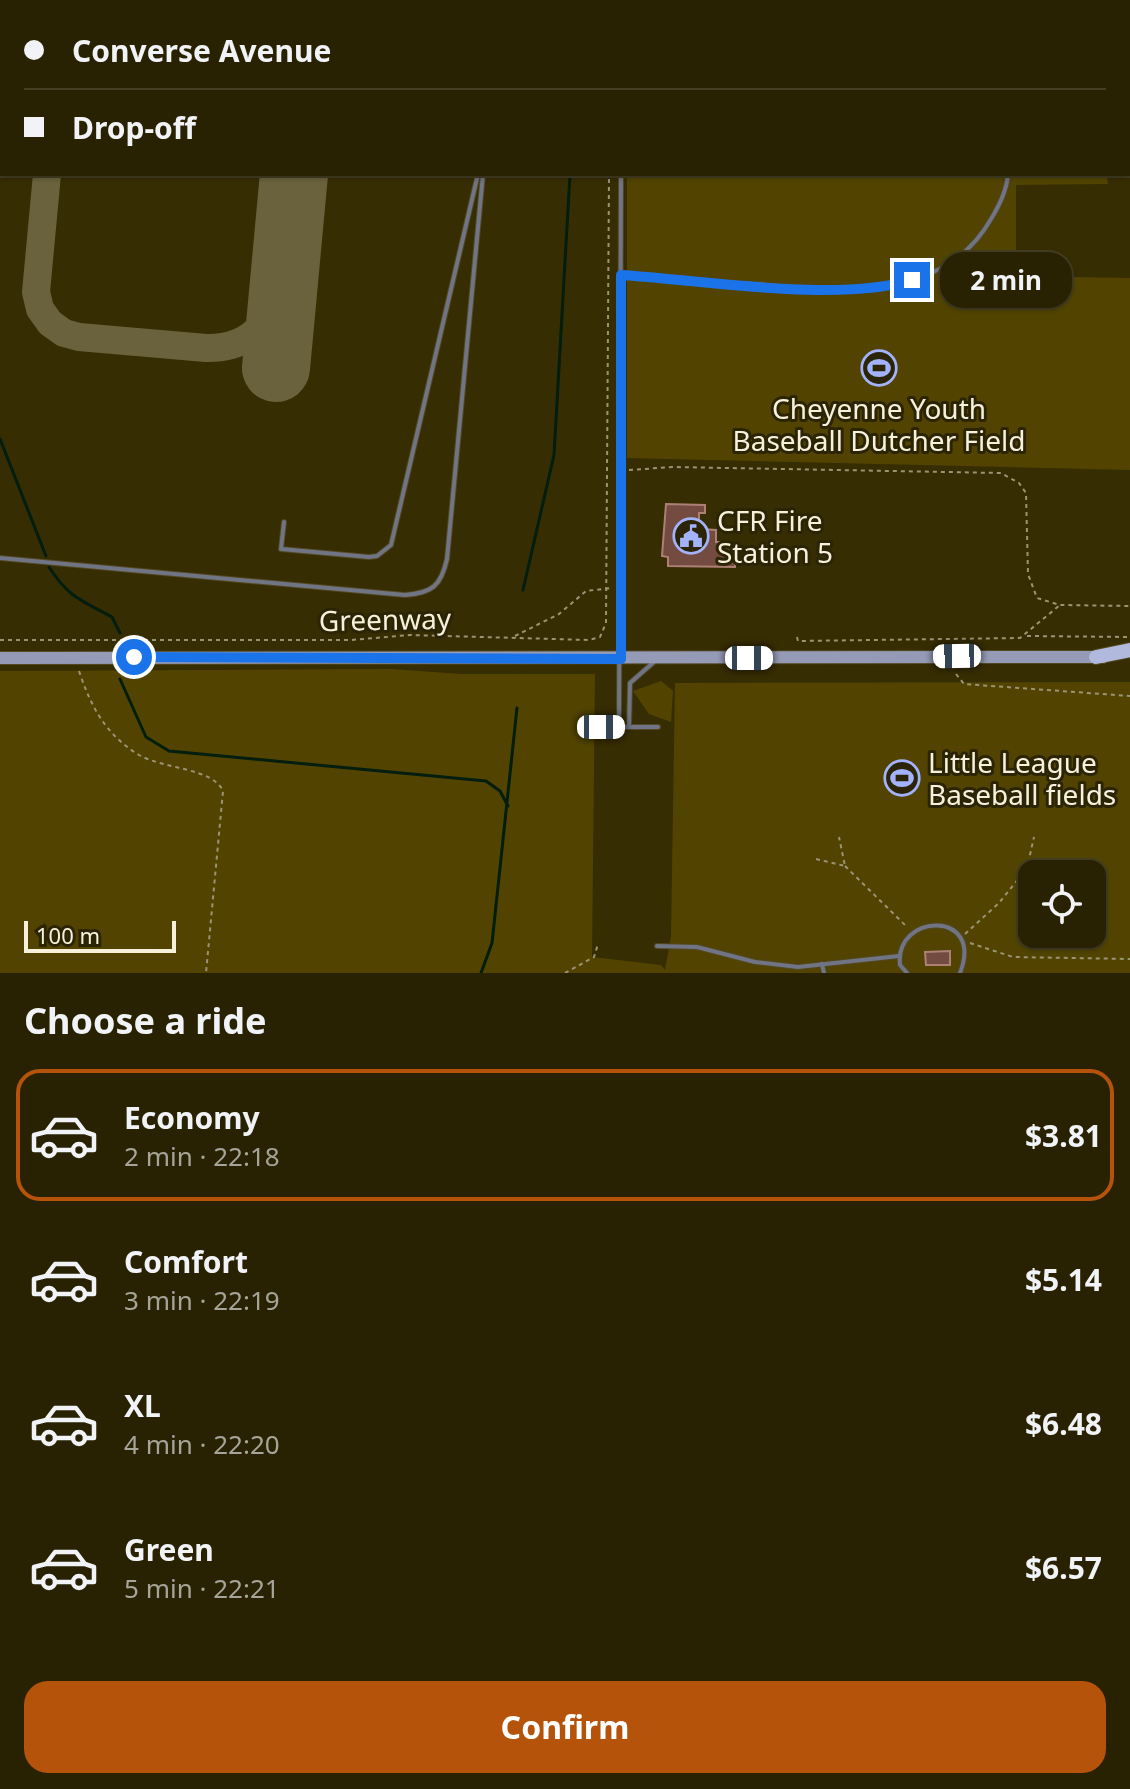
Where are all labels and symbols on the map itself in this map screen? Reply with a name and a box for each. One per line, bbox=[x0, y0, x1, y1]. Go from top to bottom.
callout: 2 min bbox=[940, 252, 1072, 308]
route end bbox=[894, 262, 930, 298]
sports icon: Cheyenne Youth Baseball Dutcher Field bbox=[860, 349, 898, 387]
place label: Cheyenne Youth Baseball Dutcher Field bbox=[733, 389, 1026, 459]
place label: CFR Fire Station 5 bbox=[717, 501, 833, 571]
public building icon: CFR Fire Station 5 bbox=[672, 517, 710, 555]
street label: Greenway bbox=[319, 599, 452, 639]
route start bbox=[116, 639, 152, 675]
car bbox=[933, 644, 981, 668]
car bbox=[725, 646, 773, 670]
car bbox=[577, 715, 625, 739]
place label: Little League Baseball fields bbox=[928, 743, 1116, 813]
sports icon: Little League Baseball fields bbox=[883, 759, 921, 797]
scale bar bbox=[24, 917, 176, 953]

